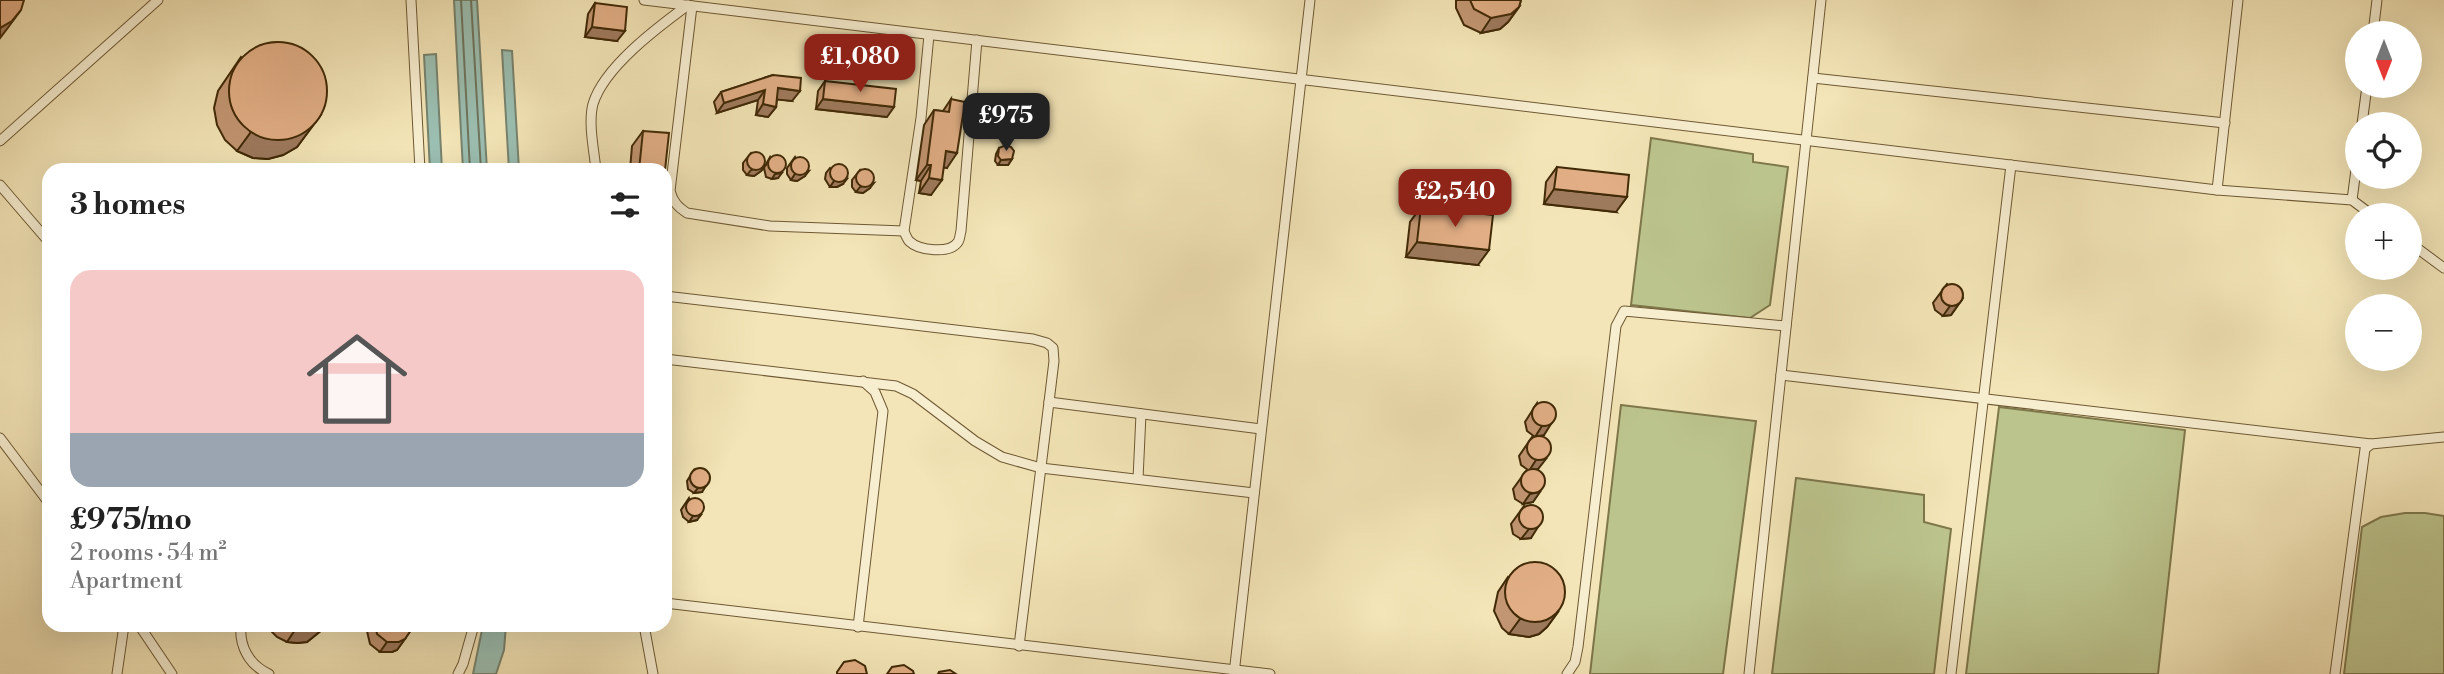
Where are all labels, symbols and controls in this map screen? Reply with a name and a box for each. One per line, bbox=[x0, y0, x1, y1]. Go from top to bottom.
north arrow bbox=[2345, 21, 2422, 98]
map controls bbox=[2345, 21, 2422, 371]
pin: £1,080 bbox=[803, 34, 917, 94]
text: £1,080 bbox=[820, 43, 900, 71]
pin: £975 bbox=[965, 94, 1047, 153]
text: £975 bbox=[979, 102, 1033, 130]
button: locate bbox=[2345, 112, 2422, 189]
pin: £2,540 bbox=[1398, 170, 1512, 229]
text: £2,540 bbox=[1414, 178, 1496, 206]
text: 3 homes bbox=[70, 186, 185, 224]
icon: filters bbox=[606, 186, 644, 224]
button: + bbox=[2345, 203, 2422, 280]
button: − bbox=[2345, 294, 2422, 371]
icon: home bbox=[294, 316, 420, 442]
text: £975/mo bbox=[70, 501, 192, 539]
text: 2 rooms · 54 m² bbox=[70, 539, 227, 567]
text: Apartment bbox=[70, 567, 183, 595]

